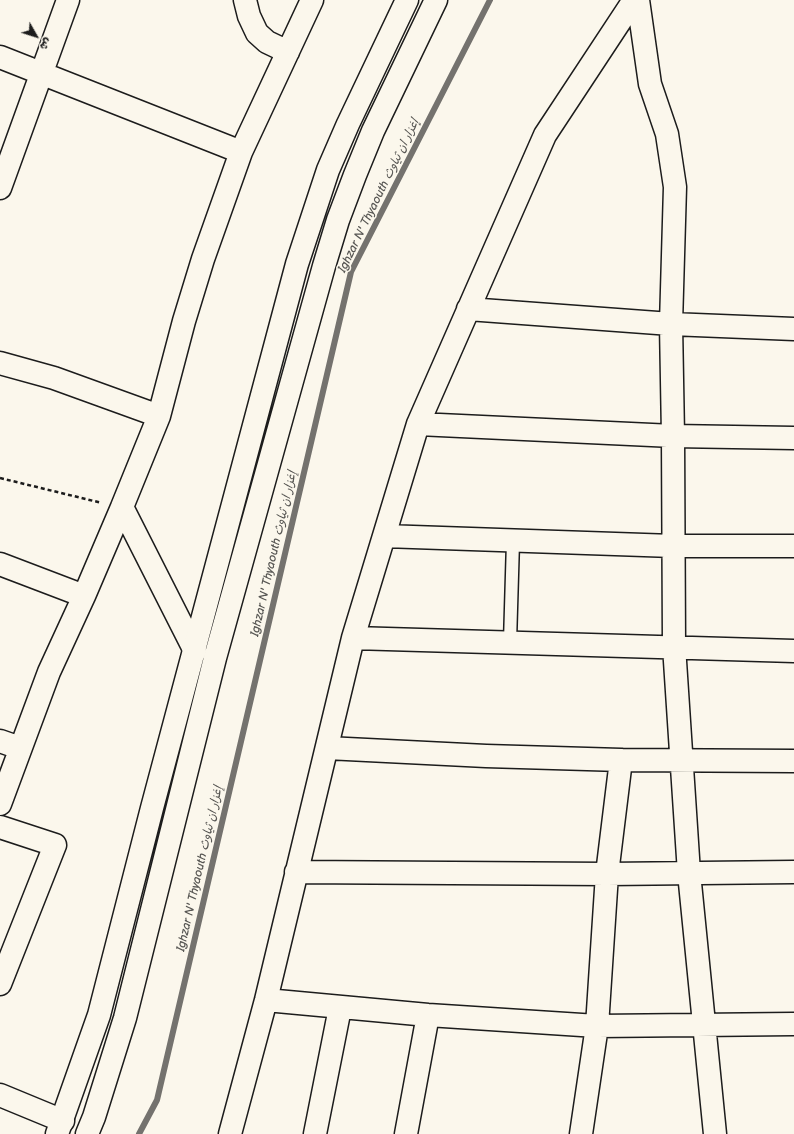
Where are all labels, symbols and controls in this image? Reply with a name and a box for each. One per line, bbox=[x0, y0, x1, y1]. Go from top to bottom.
north arrow bbox=[16, 16, 56, 56]
text: ش bbox=[37, 35, 55, 53]
water label: Ighzar N' Thyaouth إغزار ان ثياوث bbox=[335, 117, 423, 275]
water label: Ighzar N' Thyaouth إغزار ان ثياوث bbox=[248, 470, 300, 638]
water label: Ighzar N' Thyaouth إغزار ان ثياوث bbox=[174, 785, 226, 953]

